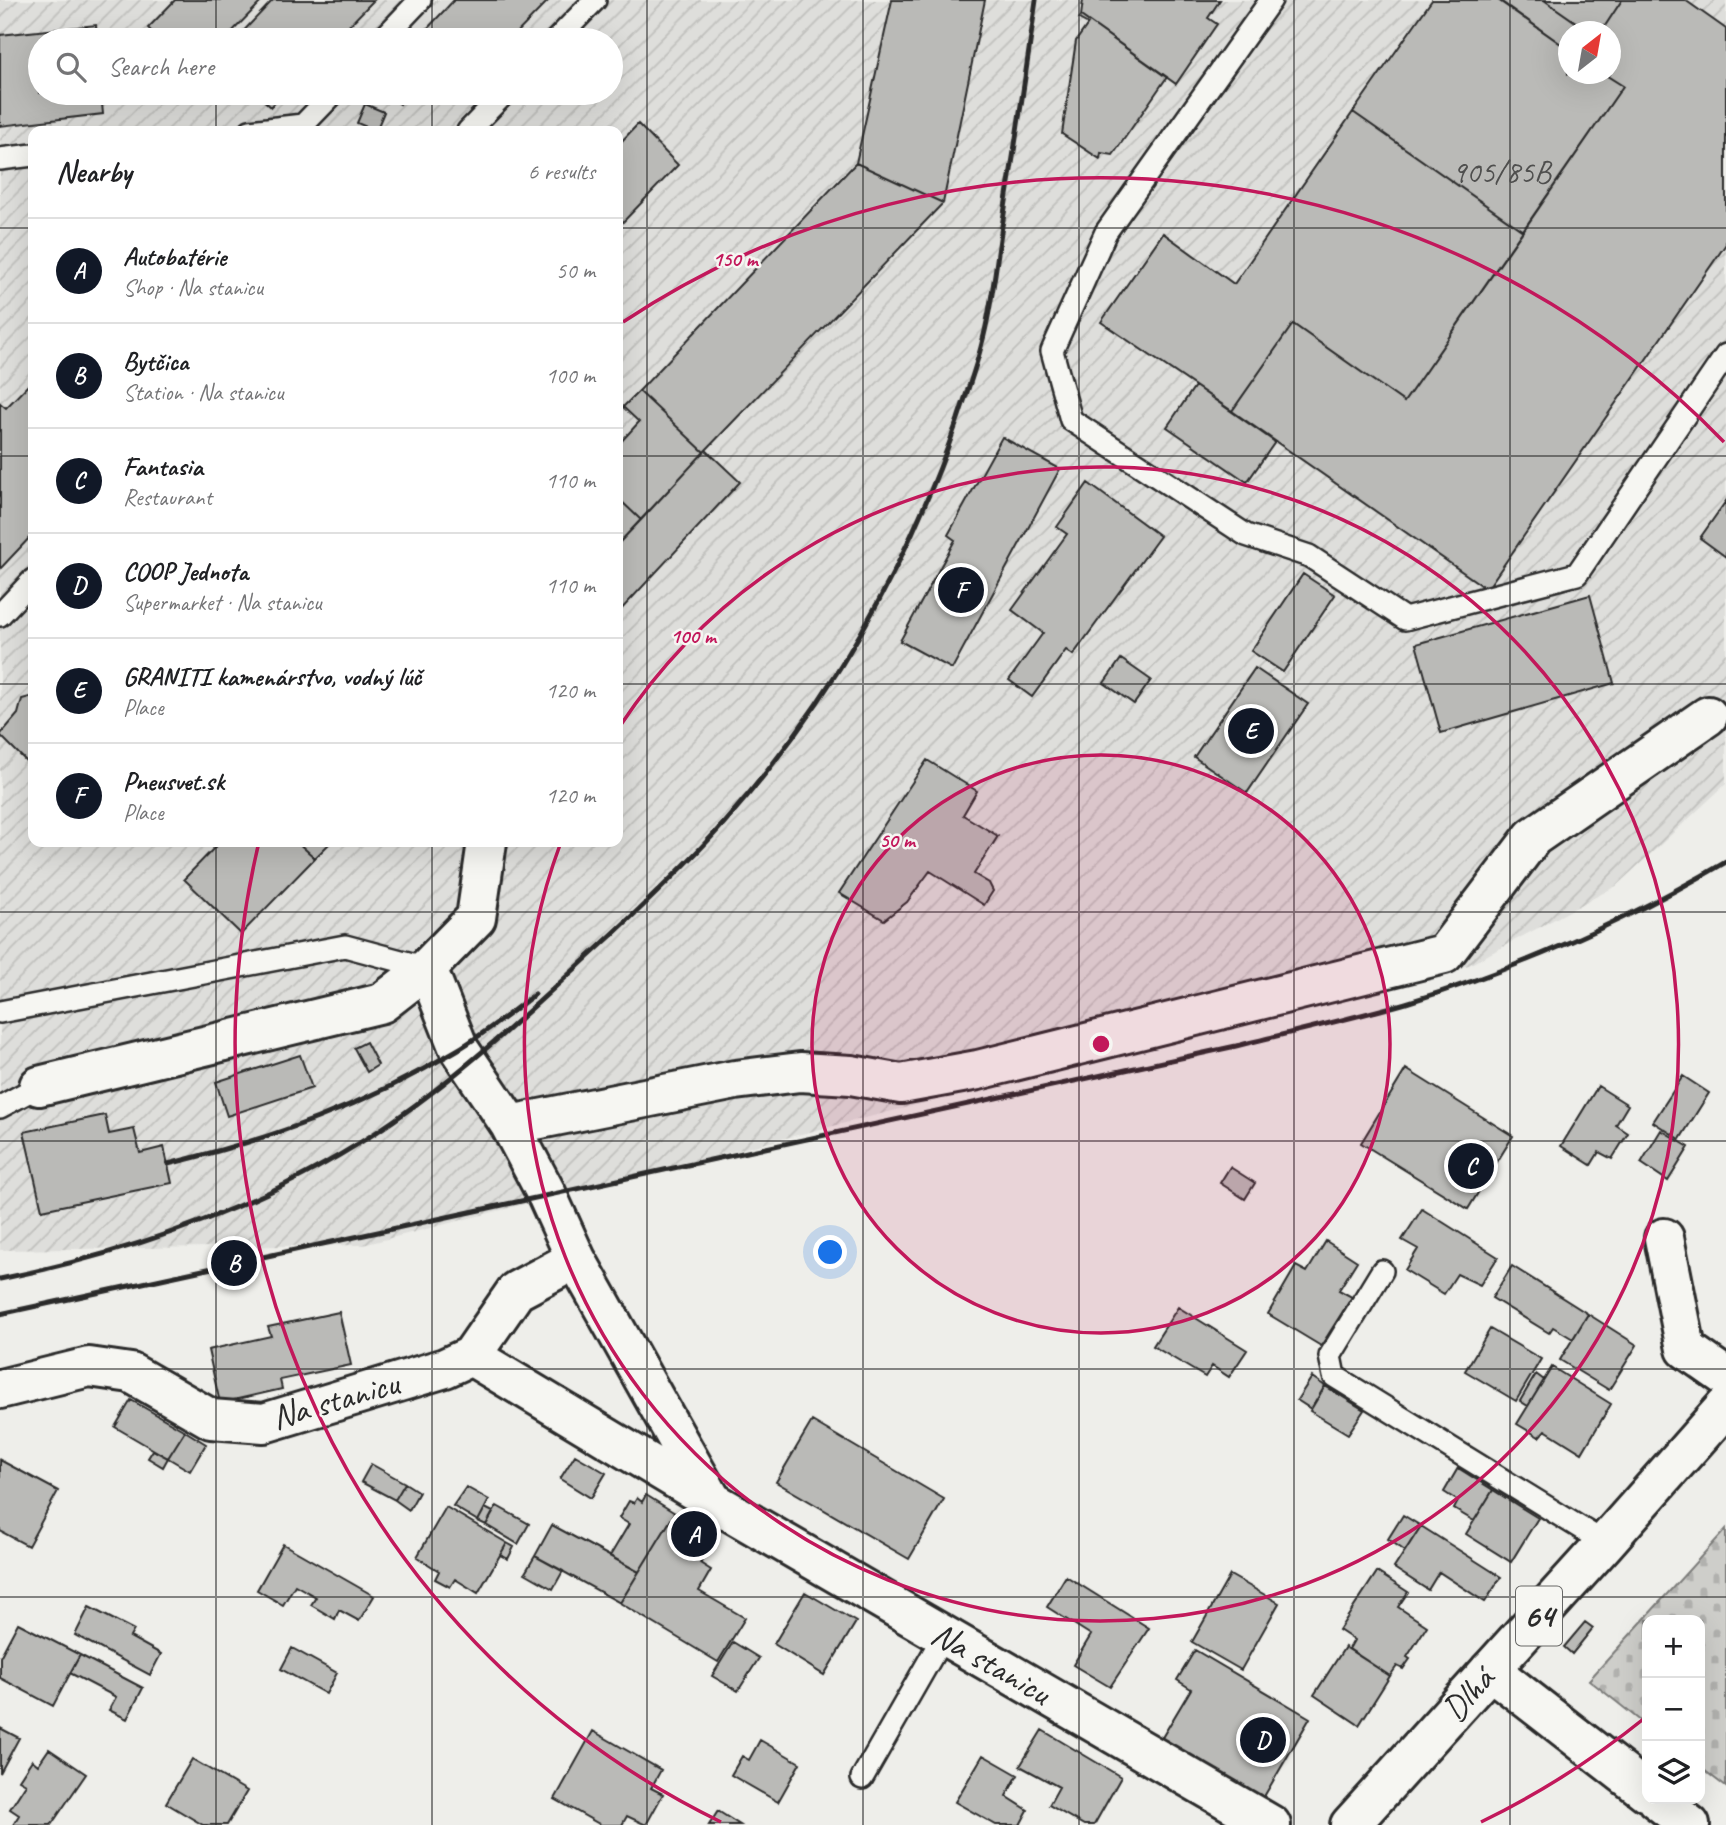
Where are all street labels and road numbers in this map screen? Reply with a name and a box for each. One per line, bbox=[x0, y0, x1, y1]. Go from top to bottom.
street label: Na stanicu bbox=[266, 1360, 406, 1440]
road number: 64 bbox=[1516, 1586, 1562, 1646]
street label: Na stanicu bbox=[923, 1611, 1060, 1716]
street label: Dlhá bbox=[1432, 1655, 1506, 1730]

